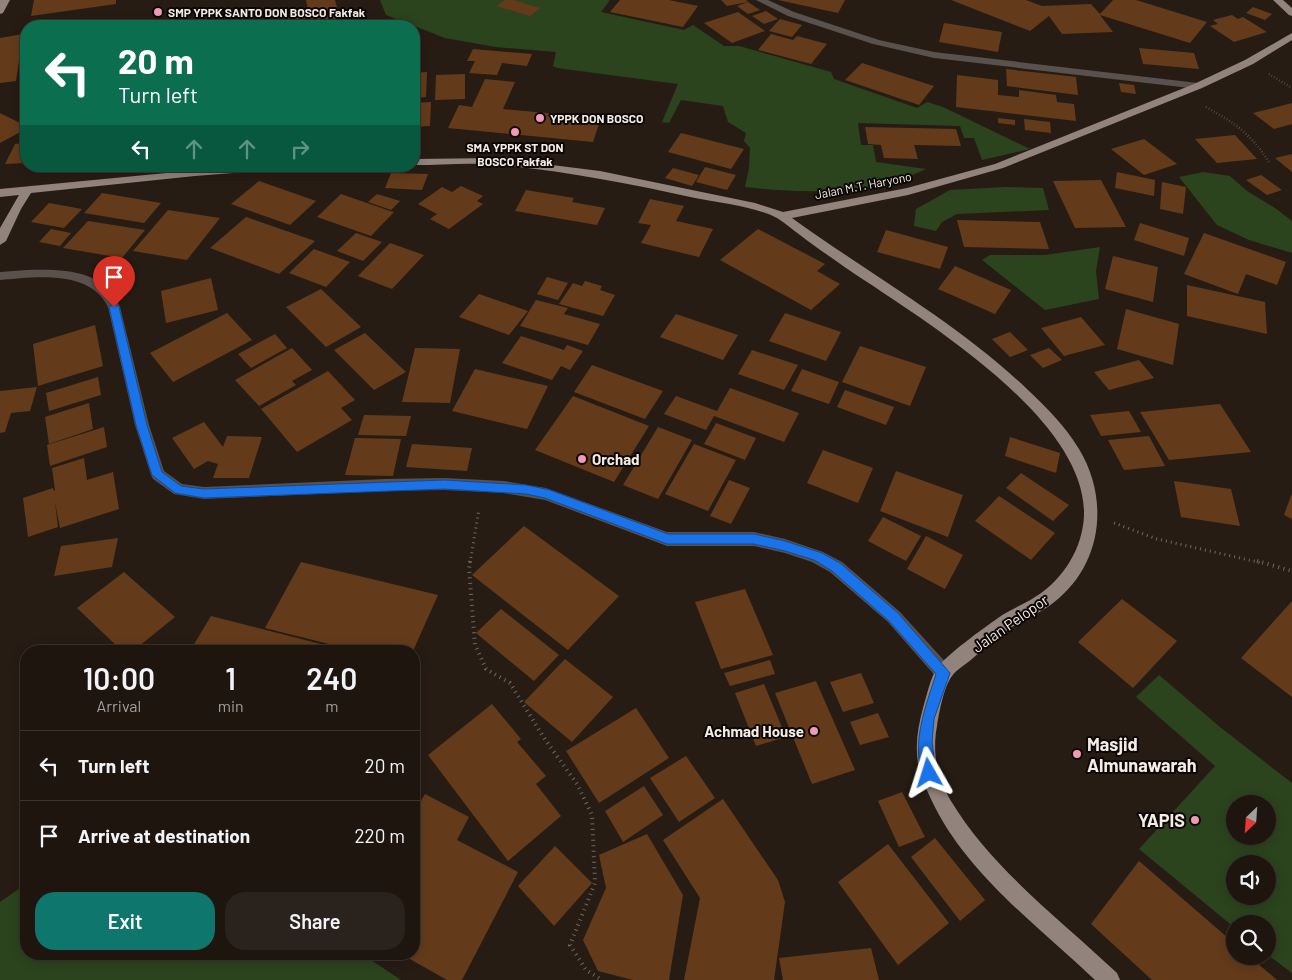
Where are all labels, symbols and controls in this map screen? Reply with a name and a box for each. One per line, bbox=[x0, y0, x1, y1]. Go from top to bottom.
place label: SMP YPPK SANTO DON BOSCO Fakfak bbox=[168, 5, 366, 19]
marker: SMP YPPK SANTO DON BOSCO Fakfak bbox=[152, 6, 164, 18]
text: 20 m bbox=[118, 39, 194, 81]
icon: left bbox=[35, 40, 100, 105]
text: Turn left bbox=[118, 81, 198, 107]
place label: YPPK DON BOSCO bbox=[550, 111, 644, 125]
marker: YPPK DON BOSCO bbox=[534, 112, 546, 124]
marker: SMA YPPK ST DON BOSCO Fakfak bbox=[509, 126, 521, 138]
icon: left bbox=[127, 135, 155, 163]
icon: ahead bbox=[180, 135, 208, 163]
icon: ahead bbox=[233, 135, 261, 163]
icon: right bbox=[286, 135, 314, 163]
place label: SMA YPPK ST DON BOSCO Fakfak bbox=[466, 140, 564, 168]
street label: Jalan M.T. Haryono bbox=[814, 169, 912, 201]
pin bbox=[93, 256, 135, 307]
icon: arrive bbox=[100, 263, 128, 291]
place label: Orchad bbox=[592, 450, 640, 468]
marker: Orchad bbox=[576, 453, 588, 465]
street label: Jalan Pelopor bbox=[969, 590, 1052, 656]
text: 10:00 bbox=[83, 660, 155, 696]
text: 1 bbox=[225, 660, 236, 696]
text: 240 bbox=[306, 660, 357, 696]
text: Arrival bbox=[96, 696, 141, 715]
text: min bbox=[218, 696, 244, 715]
text: m bbox=[325, 696, 338, 715]
place label: Achmad House bbox=[704, 722, 804, 740]
marker: Achmad House bbox=[808, 725, 820, 737]
place label: Masjid Almunawarah bbox=[1087, 733, 1197, 776]
position arrow bbox=[902, 746, 954, 798]
marker: Masjid Almunawarah bbox=[1071, 748, 1083, 760]
icon: left bbox=[35, 752, 63, 780]
text: Turn left bbox=[78, 754, 149, 777]
text: 20 m bbox=[365, 754, 405, 777]
north arrow bbox=[1226, 795, 1276, 845]
map controls bbox=[1226, 795, 1276, 965]
place label: YAPIS bbox=[1138, 809, 1185, 831]
marker: YAPIS bbox=[1189, 814, 1201, 826]
icon: arrive bbox=[35, 822, 63, 850]
text: Arrive at destination bbox=[78, 824, 250, 847]
text: 220 m bbox=[354, 824, 405, 847]
button: sound bbox=[1226, 855, 1276, 905]
button: Exit bbox=[35, 892, 215, 950]
button: Share bbox=[225, 892, 405, 950]
button: search bbox=[1226, 915, 1276, 965]

